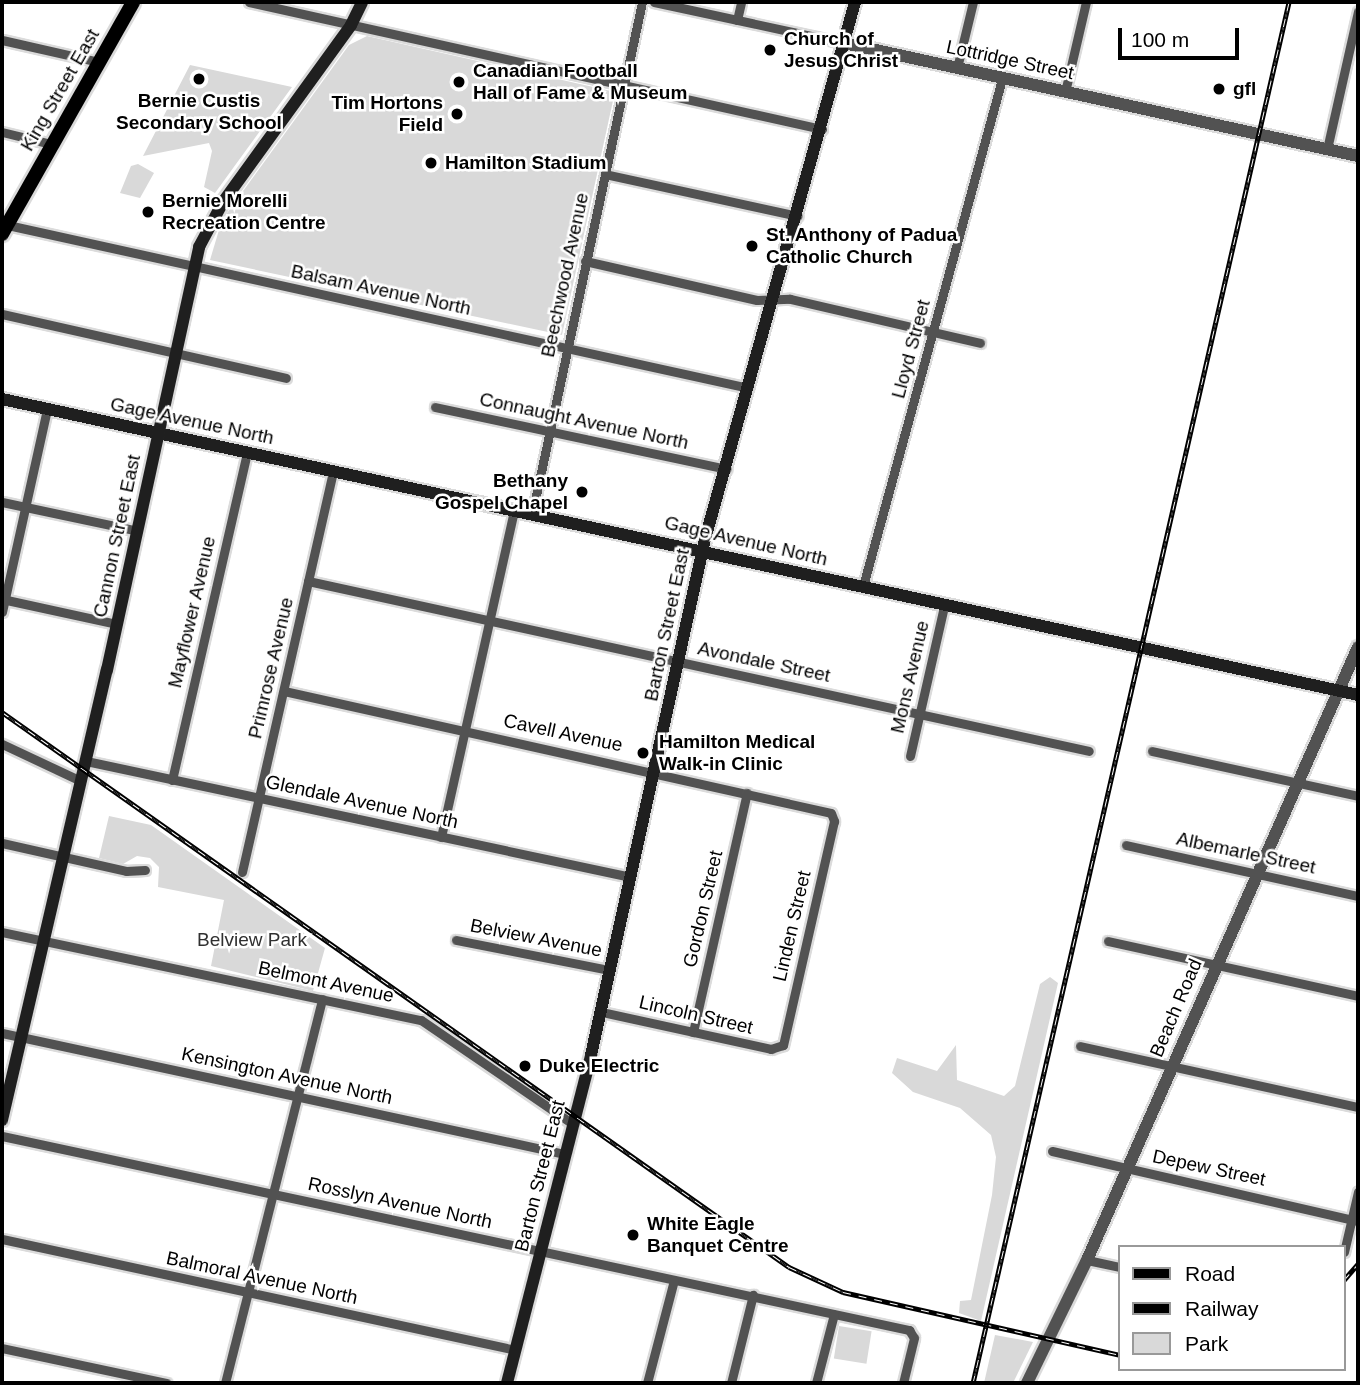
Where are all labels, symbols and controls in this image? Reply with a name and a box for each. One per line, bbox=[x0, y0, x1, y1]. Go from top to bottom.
scale bar bbox=[1122, 14, 1243, 58]
street label: King Street East bbox=[16, 25, 104, 155]
place label: Church of Jesus Christ bbox=[784, 28, 898, 72]
text: 100 m bbox=[1131, 28, 1189, 51]
street label: Lottridge Street bbox=[944, 35, 1076, 85]
marker: Church of Jesus Christ bbox=[762, 42, 778, 58]
place label: Canadian Football Hall of Fame & Museum bbox=[473, 60, 687, 104]
marker: Bernie Custis Secondary School bbox=[191, 71, 207, 87]
marker: Canadian Football Hall of Fame & Museum bbox=[451, 74, 467, 90]
place label: gfl bbox=[1233, 78, 1256, 100]
marker: gfl bbox=[1211, 81, 1227, 97]
place label: Bernie Custis Secondary School bbox=[116, 90, 282, 134]
place label: Tim Hortons Field bbox=[331, 92, 443, 136]
marker: Tim Hortons Field bbox=[449, 106, 465, 122]
place label: Hamilton Stadium bbox=[445, 152, 607, 174]
marker: Hamilton Stadium bbox=[423, 155, 439, 171]
place label: Bernie Morelli Recreation Centre bbox=[162, 190, 326, 234]
street label: Beechwood Avenue bbox=[536, 190, 594, 360]
marker: Bernie Morelli Recreation Centre bbox=[140, 204, 156, 220]
place label: St. Anthony of Padua Catholic Church bbox=[766, 224, 958, 268]
marker: St. Anthony of Padua Catholic Church bbox=[744, 238, 760, 254]
street label: Balsam Avenue North bbox=[288, 260, 474, 320]
street label: Lloyd Street bbox=[887, 297, 935, 401]
street label: Connaught Avenue North bbox=[477, 388, 691, 454]
street label: Gage Avenue North bbox=[108, 392, 276, 450]
street label: Cannon Street East bbox=[89, 453, 145, 619]
place label: Bethany Gospel Chapel bbox=[435, 470, 568, 514]
marker: Bethany Gospel Chapel bbox=[574, 484, 590, 500]
street label: Gage Avenue North bbox=[662, 511, 830, 571]
street label: Mayflower Avenue bbox=[163, 533, 221, 691]
street label: Barton Street East bbox=[640, 547, 694, 703]
street label: Primrose Avenue bbox=[244, 595, 298, 741]
street label: Mons Avenue bbox=[886, 618, 934, 736]
street label: Avondale Street bbox=[696, 637, 832, 687]
street label: Cavell Avenue bbox=[501, 709, 625, 757]
place label: Hamilton Medical Walk-in Clinic bbox=[659, 731, 815, 775]
marker: Hamilton Medical Walk-in Clinic bbox=[633, 743, 653, 763]
street label: Glendale Avenue North bbox=[263, 770, 461, 834]
street label: Albemarle Street bbox=[1174, 827, 1318, 879]
street label: Gordon Street bbox=[678, 848, 728, 970]
street label: Linden Street bbox=[768, 868, 816, 984]
street label: Belview Avenue bbox=[468, 914, 604, 962]
park label: Belview Park bbox=[197, 929, 307, 951]
street label: Beach Road bbox=[1145, 955, 1207, 1061]
street label: Belmont Avenue bbox=[256, 956, 396, 1008]
street label: Lincoln Street bbox=[637, 991, 755, 1039]
street label: Kensington Avenue North bbox=[179, 1042, 395, 1110]
place label: Duke Electric bbox=[539, 1055, 659, 1077]
marker: Duke Electric bbox=[517, 1058, 533, 1074]
street label: Barton Street East bbox=[510, 1098, 570, 1254]
street label: Depew Street bbox=[1150, 1145, 1268, 1191]
street label: Rosslyn Avenue North bbox=[305, 1172, 495, 1234]
place label: White Eagle Banquet Centre bbox=[647, 1213, 788, 1257]
marker: White Eagle Banquet Centre bbox=[625, 1227, 641, 1243]
legend bbox=[1118, 1245, 1346, 1371]
street label: Balmoral Avenue North bbox=[164, 1246, 360, 1310]
text: Road bbox=[1185, 1262, 1235, 1285]
text: Railway bbox=[1185, 1297, 1259, 1320]
text: Park bbox=[1185, 1332, 1228, 1355]

